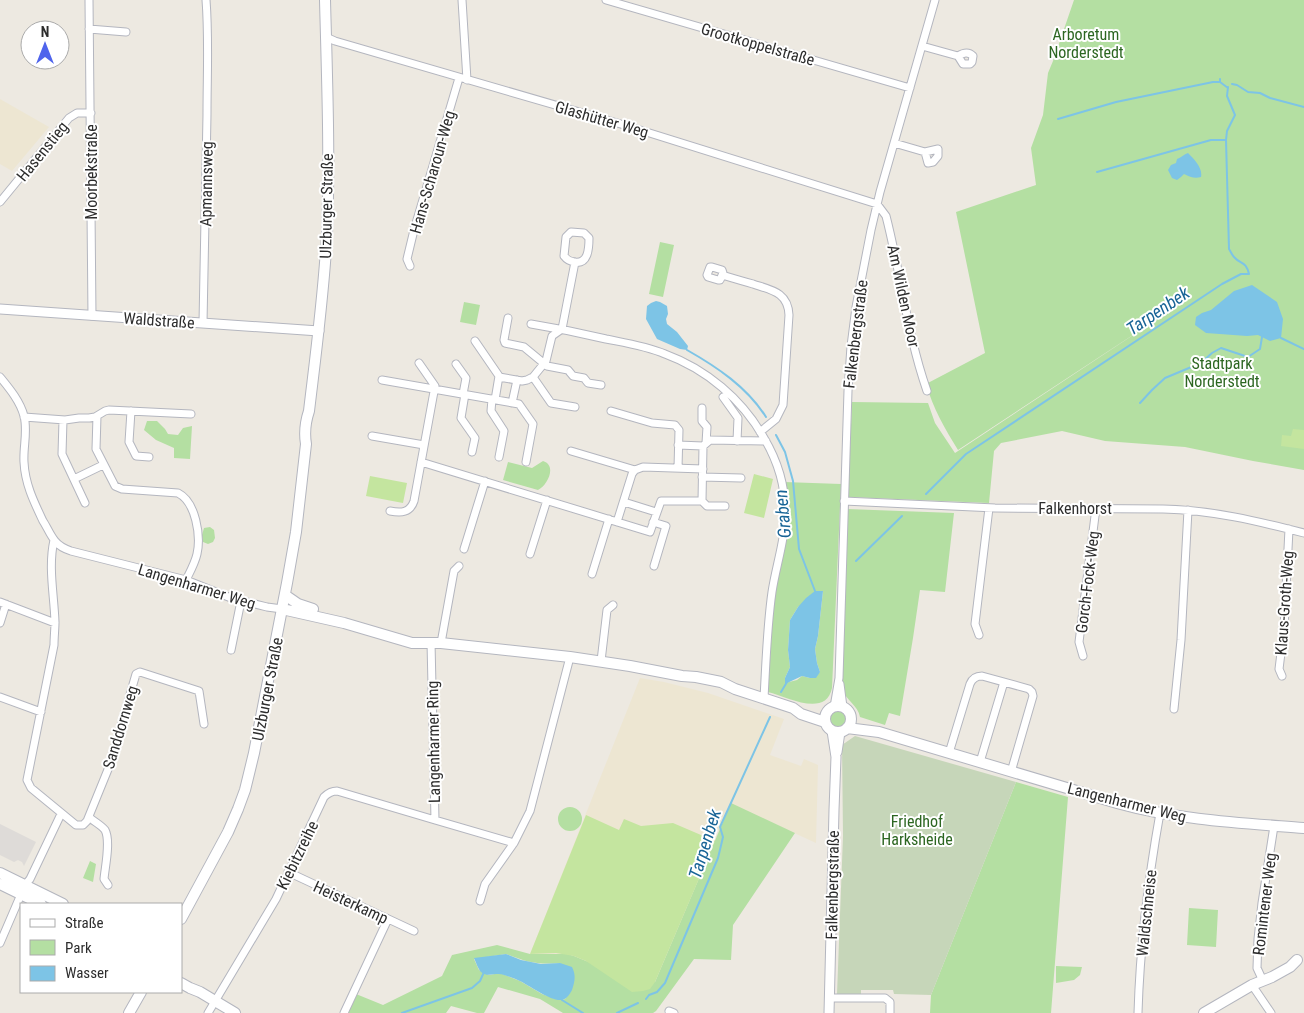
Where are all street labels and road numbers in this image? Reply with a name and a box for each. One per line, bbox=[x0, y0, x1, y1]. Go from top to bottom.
street label: Grootkoppelstraße bbox=[699, 19, 817, 70]
street label: Glashütter Weg bbox=[553, 97, 651, 142]
street label: Hans-Scharoun-Weg bbox=[406, 108, 459, 236]
street label: Hasenstieg bbox=[13, 118, 72, 185]
street label: Moorbekstraße bbox=[82, 124, 101, 220]
street label: Apmannsweg bbox=[196, 141, 217, 227]
street label: Ulzburger Straße bbox=[316, 153, 337, 259]
street label: Am Wilden Moor bbox=[883, 243, 924, 349]
street label: Falkenbergstraße bbox=[839, 279, 872, 389]
street label: Waldstraße bbox=[123, 309, 195, 332]
street label: Falkenhorst bbox=[1038, 499, 1112, 518]
street label: Gorch-Fock-Weg bbox=[1072, 530, 1103, 634]
street label: Klaus-Groth-Weg bbox=[1271, 550, 1298, 656]
street label: Langenharmer Weg bbox=[136, 560, 258, 613]
street label: Ulzburger Straße bbox=[248, 636, 287, 742]
street label: Langenharmer Ring bbox=[423, 681, 444, 803]
street label: Sanddornweg bbox=[99, 683, 142, 771]
street label: Langenharmer Weg bbox=[1065, 779, 1188, 826]
street label: Kiebitzreihe bbox=[273, 818, 322, 893]
street label: Falkenbergstraße bbox=[822, 830, 843, 940]
street label: Romintener Weg bbox=[1249, 852, 1280, 957]
street label: Waldschneise bbox=[1132, 869, 1161, 957]
street label: Heisterkamp bbox=[310, 877, 391, 928]

